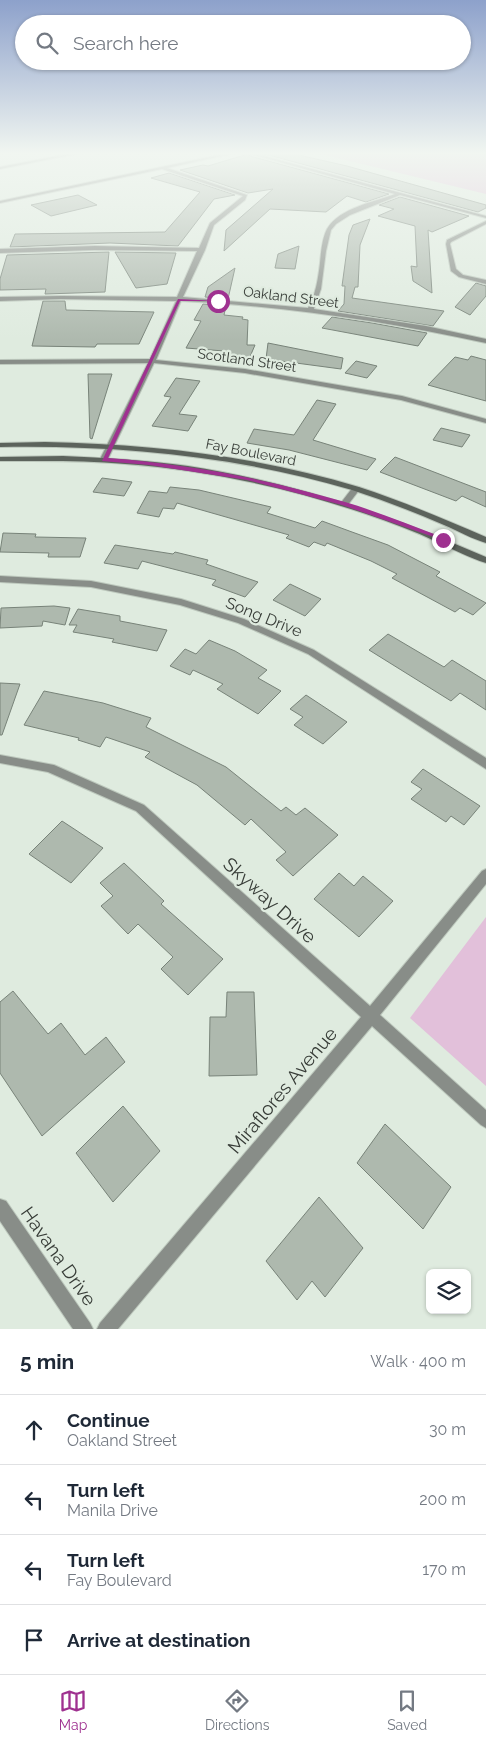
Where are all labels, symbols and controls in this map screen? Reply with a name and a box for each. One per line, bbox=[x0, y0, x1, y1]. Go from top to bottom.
search box bbox=[15, 15, 471, 70]
icon: search bbox=[33, 29, 61, 57]
text: Search here bbox=[73, 32, 179, 54]
street label: Oakland Street bbox=[242, 283, 340, 311]
route start bbox=[207, 290, 230, 313]
street label: Scotland Street bbox=[197, 345, 298, 375]
street label: Fay Boulevard bbox=[204, 435, 298, 469]
route end bbox=[432, 529, 455, 552]
street label: Song Drive bbox=[223, 593, 305, 641]
street label: Skyway Drive bbox=[219, 853, 321, 947]
street label: Miraflores Avenue bbox=[223, 1023, 341, 1157]
street label: Havana Drive bbox=[17, 1202, 101, 1310]
map controls bbox=[426, 1269, 471, 1314]
button: layers bbox=[426, 1269, 471, 1314]
text: 5 min bbox=[20, 1349, 74, 1374]
text: Walk · 400 m bbox=[370, 1352, 466, 1371]
text: Continue bbox=[67, 1409, 150, 1431]
icon: ahead bbox=[20, 1416, 48, 1444]
text: 30 m bbox=[429, 1420, 466, 1439]
text: Oakland Street bbox=[67, 1431, 177, 1450]
text: Turn left bbox=[67, 1479, 144, 1501]
icon: left bbox=[20, 1486, 48, 1514]
text: 200 m bbox=[419, 1490, 466, 1509]
text: Manila Drive bbox=[67, 1501, 158, 1520]
text: Turn left bbox=[67, 1549, 144, 1571]
icon: left bbox=[20, 1556, 48, 1584]
text: 170 m bbox=[422, 1560, 466, 1579]
text: Fay Boulevard bbox=[67, 1571, 172, 1590]
icon: arrive bbox=[20, 1626, 48, 1654]
text: Arrive at destination bbox=[67, 1629, 251, 1651]
tab: Map bbox=[59, 1687, 87, 1733]
tab: Directions bbox=[205, 1687, 270, 1733]
tab: Saved bbox=[387, 1687, 427, 1733]

